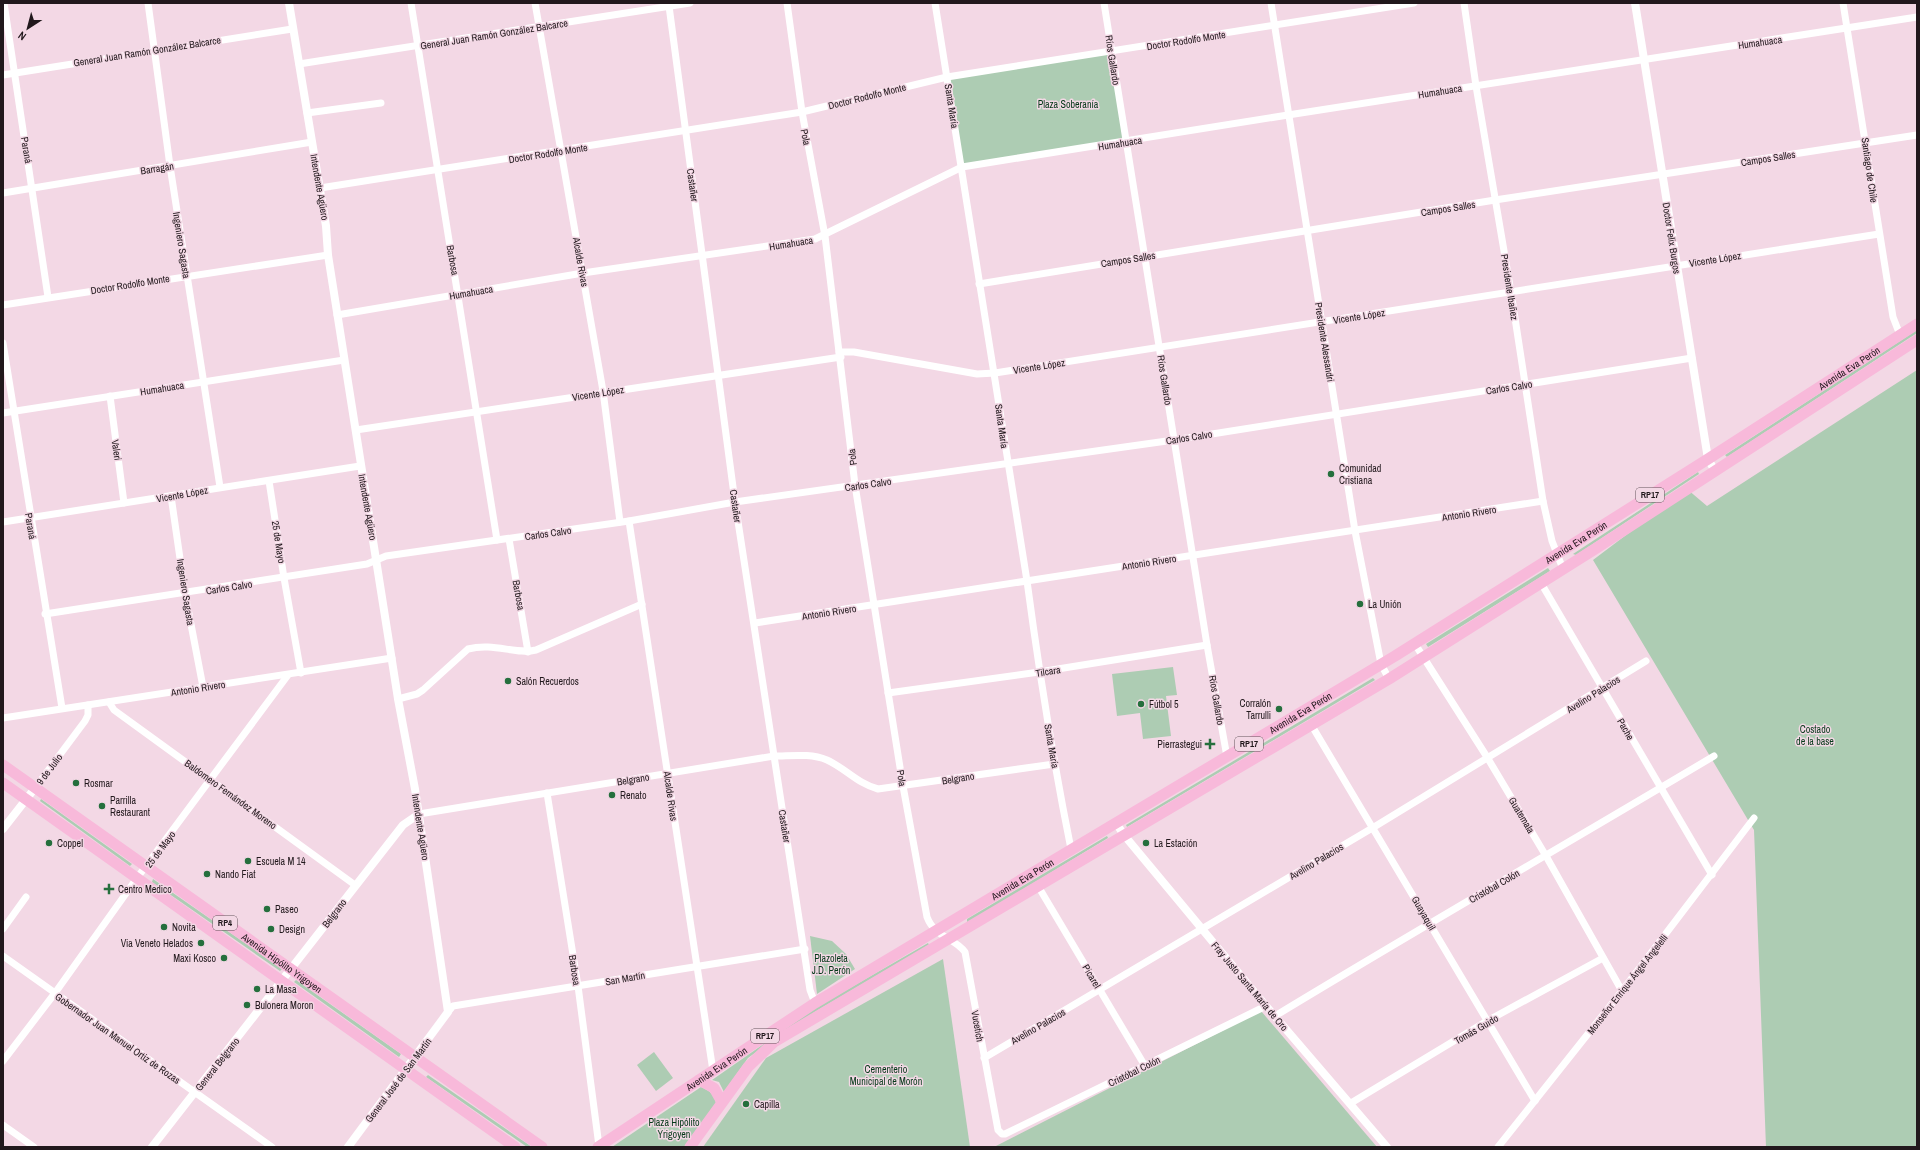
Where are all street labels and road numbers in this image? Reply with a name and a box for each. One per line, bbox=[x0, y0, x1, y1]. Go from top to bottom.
street label: General Juan Ramón González Balcarce bbox=[419, 16, 569, 53]
street label: Doctor Rodolfo Monte bbox=[1146, 28, 1227, 53]
street label: General Juan Ramón González Balcarce bbox=[72, 33, 222, 70]
street label: Humahuaca bbox=[1737, 33, 1783, 52]
street label: Ríos Gallardo bbox=[1102, 34, 1123, 86]
street label: Doctor Rodolfo Monte bbox=[827, 80, 908, 112]
street label: Humahuaca bbox=[1417, 82, 1463, 101]
street label: Santa María bbox=[942, 83, 961, 130]
street label: Pola bbox=[798, 128, 814, 147]
street label: Humahuaca bbox=[1097, 134, 1143, 153]
street label: Paraná bbox=[18, 136, 35, 165]
street label: Santiago de Chile bbox=[1858, 137, 1881, 204]
street label: Doctor Rodolfo Monte bbox=[508, 141, 589, 166]
street label: Campos Salles bbox=[1740, 148, 1796, 169]
street label: Intendente Agüero bbox=[307, 153, 332, 222]
street label: Barragán bbox=[139, 159, 175, 178]
street label: Castañer bbox=[684, 168, 701, 203]
street label: Campos Salles bbox=[1420, 198, 1476, 219]
street label: Doctor Felix Burgos bbox=[1659, 201, 1684, 275]
street label: Ingeniero Sagasta bbox=[170, 211, 193, 280]
street label: Humahuaca bbox=[768, 234, 814, 253]
street label: Alcalde Rivas bbox=[570, 235, 591, 288]
street label: Barbosa bbox=[443, 244, 462, 277]
street label: Campos Salles bbox=[1100, 249, 1156, 270]
street label: Vicente López bbox=[1688, 249, 1742, 270]
street label: Presidente Ibañez bbox=[1498, 253, 1521, 321]
street label: Doctor Rodolfo Monte bbox=[90, 272, 171, 297]
street label: Humahuaca bbox=[448, 282, 494, 303]
street label: Presidente Alessandri bbox=[1312, 301, 1337, 383]
street label: Vicente López bbox=[1332, 306, 1386, 327]
street label: Avenida Eva Perón bbox=[1815, 344, 1882, 394]
street label: Ríos Gallardo bbox=[1154, 354, 1175, 406]
street label: Vicente López bbox=[1012, 356, 1066, 377]
street label: Carlos Calvo bbox=[1485, 377, 1534, 398]
street label: Humahuaca bbox=[139, 379, 185, 398]
street label: Vicente López bbox=[571, 383, 625, 404]
street label: Santa María bbox=[992, 403, 1011, 450]
street label: Carlos Calvo bbox=[1165, 427, 1214, 448]
street label: Valeri bbox=[109, 439, 124, 461]
street label: Pola bbox=[845, 448, 860, 466]
street label: Intendente Agüero bbox=[355, 473, 380, 542]
street label: Carlos Calvo bbox=[844, 475, 893, 494]
street label: Vicente López bbox=[155, 484, 209, 505]
road number: RP17 bbox=[1636, 488, 1664, 502]
street label: Castañer bbox=[727, 489, 744, 524]
street label: Antonio Rivero bbox=[1440, 503, 1498, 524]
street label: Paraná bbox=[22, 512, 39, 541]
street label: Avenida Eva Perón bbox=[1542, 518, 1609, 567]
street label: 25 de Mayo bbox=[269, 520, 288, 565]
street label: Carlos Calvo bbox=[524, 524, 573, 543]
street label: Antonio Rivero bbox=[1120, 552, 1178, 573]
street label: Ingeniero Sagasta bbox=[174, 558, 197, 627]
street label: Carlos Calvo bbox=[205, 577, 254, 598]
street label: Barbosa bbox=[509, 579, 528, 612]
street label: Antonio Rivero bbox=[800, 602, 858, 623]
street label: Tilcara bbox=[1035, 663, 1062, 680]
street label: Avelino Palacios bbox=[1563, 673, 1623, 717]
street label: Ríos Gallardo bbox=[1206, 674, 1227, 726]
street label: Antonio Rivero bbox=[169, 678, 227, 699]
street label: Avenida Eva Perón bbox=[1266, 689, 1334, 737]
street label: Pache bbox=[1614, 716, 1637, 743]
street label: Santa María bbox=[1041, 723, 1062, 770]
road number: RP17 bbox=[1235, 737, 1263, 751]
street label: 9 de Julio bbox=[34, 751, 66, 787]
street label: Baldomero Fernández Moreno bbox=[182, 757, 280, 832]
street label: Alcalde Rivas bbox=[660, 769, 680, 822]
street label: Pola bbox=[894, 769, 909, 788]
street label: Belgrano bbox=[941, 769, 976, 787]
street label: Belgrano bbox=[616, 770, 651, 788]
street label: Intendente Agüero bbox=[409, 793, 432, 862]
street label: Guatemala bbox=[1506, 795, 1538, 836]
street label: Castañer bbox=[775, 809, 794, 844]
street label: 25 de Mayo bbox=[142, 828, 179, 870]
street label: Avelino Palacios bbox=[1286, 840, 1346, 883]
street label: Avenida Eva Perón bbox=[988, 856, 1056, 904]
street label: Cristóbal Colón bbox=[1467, 867, 1522, 906]
street label: Guayaquil bbox=[1409, 894, 1439, 933]
street label: Belgrano bbox=[319, 896, 350, 930]
road number: RP4 bbox=[213, 916, 237, 930]
street label: Avenida Hipólito Yrigoyen bbox=[238, 930, 324, 996]
street label: Monseñor Enrique Ángel Angelelli bbox=[1584, 932, 1671, 1037]
street label: Fray Justo Santa María de Oro bbox=[1208, 939, 1291, 1034]
street label: Barbosa bbox=[566, 954, 583, 987]
street label: Picarel bbox=[1079, 962, 1104, 991]
street label: San Martín bbox=[604, 969, 646, 988]
street label: Gobernador Juan Manuel Ortiz de Rozas bbox=[53, 990, 183, 1087]
street label: Avelino Palacios bbox=[1008, 1006, 1068, 1048]
street label: Vucetich bbox=[968, 1009, 987, 1043]
street label: Tomás Guido bbox=[1452, 1011, 1501, 1047]
road number: RP17 bbox=[751, 1029, 779, 1043]
street label: General Belgrano bbox=[192, 1035, 243, 1094]
street label: General José de San Martín bbox=[362, 1035, 434, 1125]
street label: Avenida Eva Perón bbox=[683, 1044, 750, 1094]
street label: Cristóbal Colón bbox=[1106, 1053, 1162, 1090]

